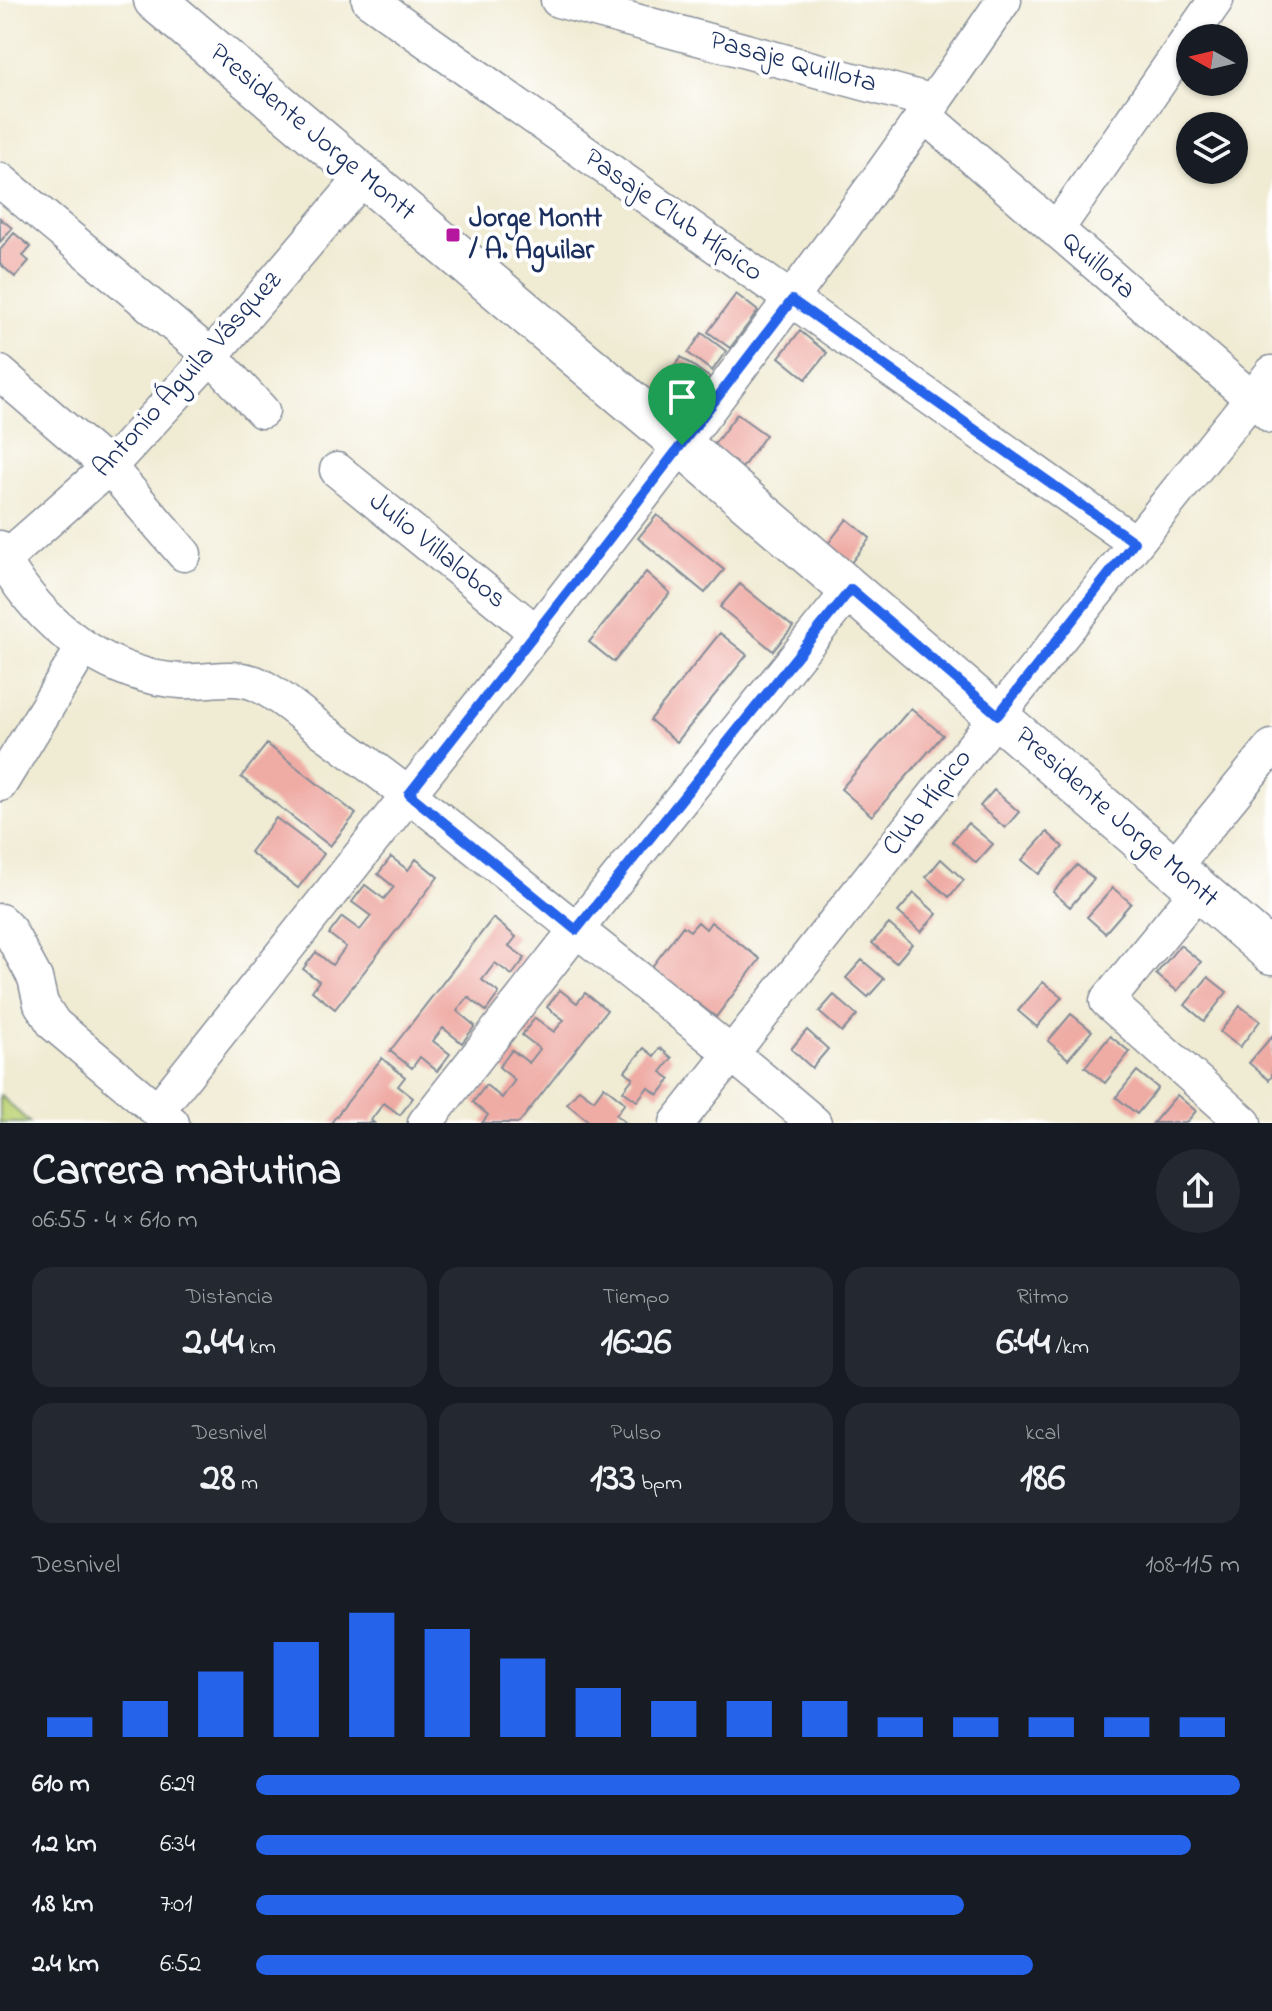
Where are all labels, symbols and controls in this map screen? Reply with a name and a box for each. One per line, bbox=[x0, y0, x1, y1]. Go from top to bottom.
street label: Pasaje Quillota bbox=[705, 21, 881, 105]
north arrow bbox=[1176, 24, 1248, 96]
map controls bbox=[1176, 24, 1248, 184]
street label: Presidente Jorge Montt bbox=[200, 34, 424, 232]
button: layers bbox=[1176, 112, 1248, 184]
street label: Pasaje Club Hípico bbox=[575, 139, 771, 293]
place label: Jorge Montt / A. Aguilar bbox=[468, 199, 603, 273]
street label: Quillota bbox=[1052, 222, 1144, 310]
marker: Jorge Montt / A. Aguilar bbox=[444, 226, 462, 244]
street label: Antonio Águila Vásquez bbox=[84, 262, 293, 488]
pin bbox=[648, 363, 716, 445]
icon: arrive bbox=[660, 375, 704, 419]
street label: Julio Villalobos bbox=[359, 483, 515, 619]
street label: Presidente Jorge Montt bbox=[1005, 717, 1227, 919]
street label: Club Hípico bbox=[873, 741, 983, 865]
text: Carrera matutina bbox=[32, 1140, 341, 1204]
button: share bbox=[1156, 1149, 1240, 1233]
text: 06:55 · 4 × 610 m bbox=[32, 1202, 198, 1240]
text: Distancia bbox=[186, 1282, 273, 1314]
text: Tiempo bbox=[603, 1282, 669, 1314]
text: Ritmo bbox=[1017, 1282, 1069, 1314]
text: 2.44 bbox=[183, 1314, 244, 1373]
text: 16:26 bbox=[600, 1314, 672, 1373]
text: 6:44 bbox=[996, 1314, 1050, 1373]
text: km bbox=[244, 1332, 276, 1364]
text: /km bbox=[1050, 1332, 1089, 1364]
text: Desnivel bbox=[192, 1418, 267, 1450]
text: Pulso bbox=[611, 1418, 661, 1450]
text: kcal bbox=[1025, 1418, 1060, 1450]
text: 28 bbox=[201, 1450, 235, 1509]
text: 133 bbox=[590, 1450, 636, 1509]
text: 186 bbox=[1020, 1450, 1065, 1509]
text: m bbox=[235, 1468, 258, 1500]
text: bpm bbox=[636, 1468, 682, 1500]
text: Desnivel bbox=[32, 1547, 120, 1585]
text: 108–115 m bbox=[1145, 1547, 1240, 1585]
text: 610 m bbox=[32, 1766, 90, 1804]
text: 6:29 bbox=[160, 1766, 194, 1804]
text: 1.2 km bbox=[32, 1826, 97, 1864]
text: 6:34 bbox=[160, 1826, 195, 1864]
text: 1.8 km bbox=[32, 1886, 93, 1924]
text: 7:01 bbox=[160, 1886, 192, 1924]
text: 2.4 km bbox=[32, 1946, 99, 1984]
text: 6:52 bbox=[160, 1946, 201, 1984]

